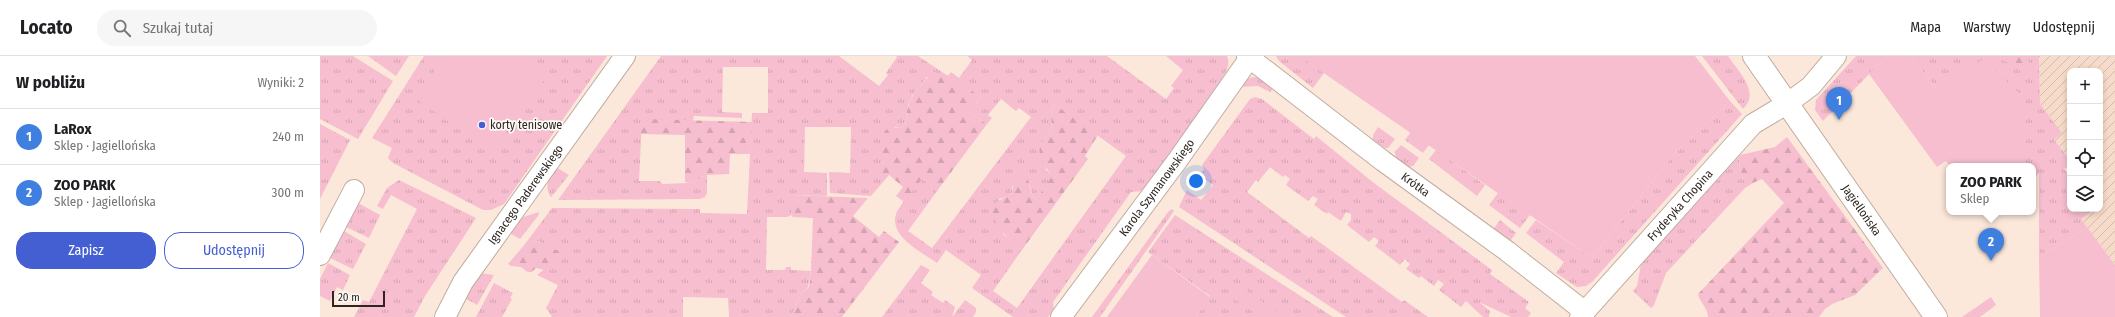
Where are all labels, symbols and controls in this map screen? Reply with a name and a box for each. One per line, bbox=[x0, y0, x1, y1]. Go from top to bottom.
search box bbox=[97, 10, 377, 46]
text: Locato bbox=[20, 16, 73, 39]
icon: search bbox=[111, 17, 133, 39]
text: Szukaj tutaj bbox=[143, 19, 213, 37]
text: Mapa bbox=[1910, 19, 1941, 36]
text: Warstwy bbox=[1963, 19, 2011, 36]
text: Udostępnij bbox=[2033, 19, 2095, 36]
map controls bbox=[2067, 68, 2103, 212]
button: + bbox=[2067, 68, 2103, 104]
text: W pobliżu bbox=[16, 72, 85, 93]
text: Wyniki: 2 bbox=[257, 75, 304, 90]
pin: 1 bbox=[1826, 87, 1852, 120]
button: − bbox=[2067, 104, 2103, 140]
place label: korty tenisowe bbox=[490, 118, 562, 132]
text: LaRox bbox=[54, 120, 91, 138]
marker: korty tenisowe bbox=[477, 120, 487, 130]
text: 1 bbox=[26, 129, 32, 144]
text: 240 m bbox=[272, 129, 304, 144]
street label: Karola Szymanowskiego bbox=[1116, 136, 1197, 239]
text: Sklep · Jagiellońska bbox=[54, 138, 156, 153]
button: locate bbox=[2067, 140, 2103, 176]
street label: Ignacego Paderewskiego bbox=[485, 142, 566, 247]
popup bbox=[1946, 163, 2036, 215]
street label: Fryderyka Chopina bbox=[1645, 167, 1716, 244]
street label: Krótka bbox=[1399, 170, 1433, 200]
your location bbox=[1186, 171, 1206, 191]
text: ZOO PARK bbox=[1960, 173, 2022, 191]
text: ZOO PARK bbox=[54, 176, 116, 194]
button: layers bbox=[2067, 176, 2103, 212]
street label: Jagiellońska bbox=[1839, 182, 1884, 239]
text: 2 bbox=[26, 185, 32, 200]
text: 300 m bbox=[272, 185, 304, 200]
text: Sklep bbox=[1960, 191, 1989, 206]
text: Sklep · Jagiellońska bbox=[54, 194, 156, 209]
pin: 2 bbox=[1978, 228, 2004, 261]
button: Zapisz bbox=[16, 232, 156, 269]
button: Udostępnij bbox=[164, 232, 304, 269]
scale bar bbox=[332, 289, 385, 308]
text: 20 m bbox=[338, 291, 360, 304]

